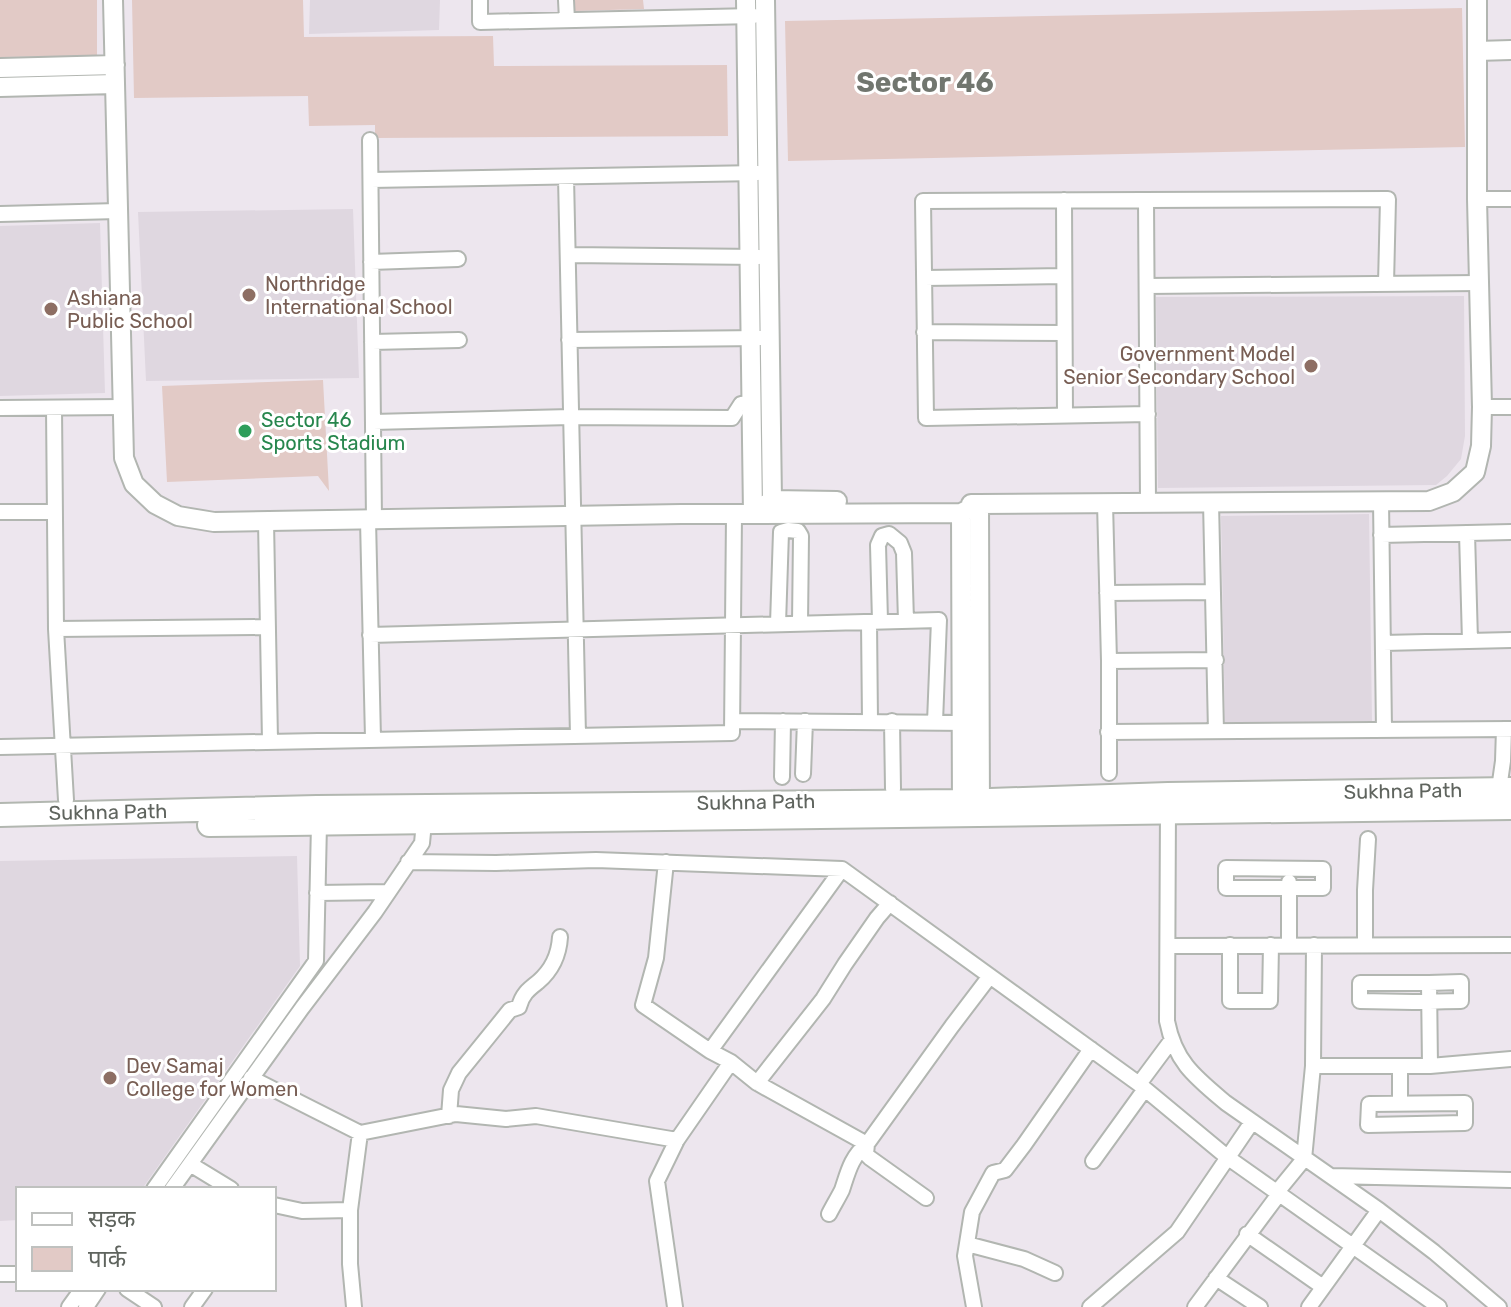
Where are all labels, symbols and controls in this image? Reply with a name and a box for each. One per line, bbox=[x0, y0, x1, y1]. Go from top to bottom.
district label: Sector 46 bbox=[856, 66, 994, 99]
place label: Northridge International School bbox=[265, 272, 453, 319]
place label: Ashiana Public School bbox=[67, 286, 193, 333]
marker: Northridge International School bbox=[240, 286, 258, 304]
marker: Ashiana Public School bbox=[42, 300, 60, 318]
place label: Government Model Senior Secondary School bbox=[1063, 342, 1295, 389]
marker: Government Model Senior Secondary School bbox=[1302, 357, 1320, 375]
place label: Sector 46 Sports Stadium bbox=[261, 408, 405, 455]
marker: Sector 46 Sports Stadium bbox=[236, 422, 254, 440]
street label: Sukhna Path bbox=[1343, 778, 1463, 804]
street label: Sukhna Path bbox=[696, 789, 816, 815]
street label: Sukhna Path bbox=[48, 799, 168, 825]
place label: Dev Samaj College for Women bbox=[126, 1054, 298, 1101]
marker: Dev Samaj College for Women bbox=[101, 1069, 119, 1087]
legend bbox=[16, 1187, 276, 1291]
text: सड़क bbox=[88, 1205, 136, 1233]
text: पार्क bbox=[88, 1245, 127, 1273]

